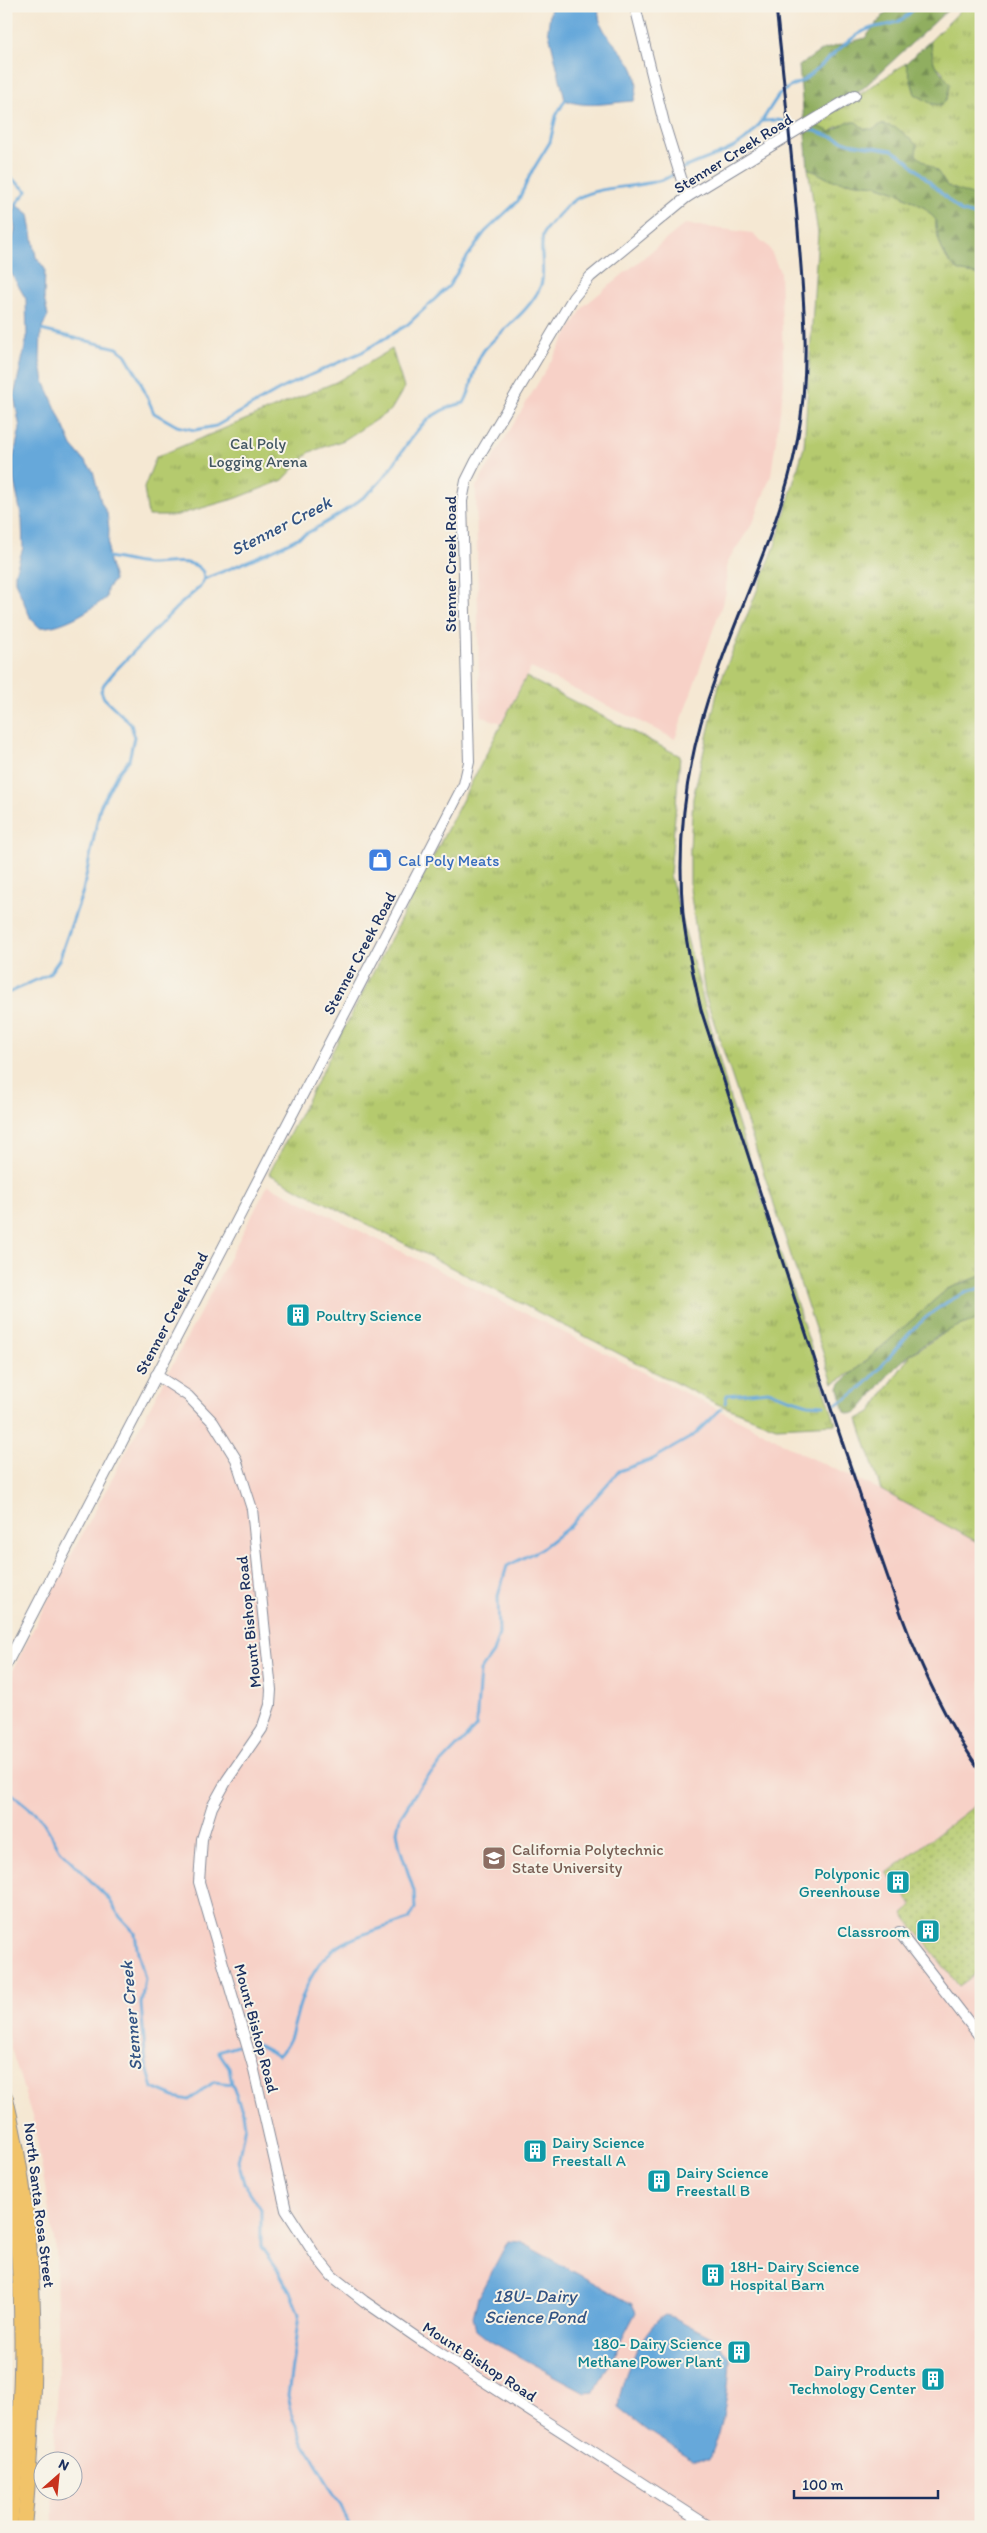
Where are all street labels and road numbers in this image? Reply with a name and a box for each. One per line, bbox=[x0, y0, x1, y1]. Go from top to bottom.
street label: Stenner Creek Road bbox=[670, 109, 796, 198]
street label: Stenner Creek Road bbox=[441, 496, 460, 632]
street label: Stenner Creek Road bbox=[319, 888, 400, 1018]
street label: Stenner Creek Road bbox=[131, 1248, 212, 1378]
street label: Mount Bishop Road bbox=[232, 1555, 265, 1689]
street label: Mount Bishop Road bbox=[230, 1962, 283, 2095]
street label: North Santa Rosa Street bbox=[20, 2121, 59, 2289]
street label: Mount Bishop Road bbox=[419, 2317, 541, 2406]

